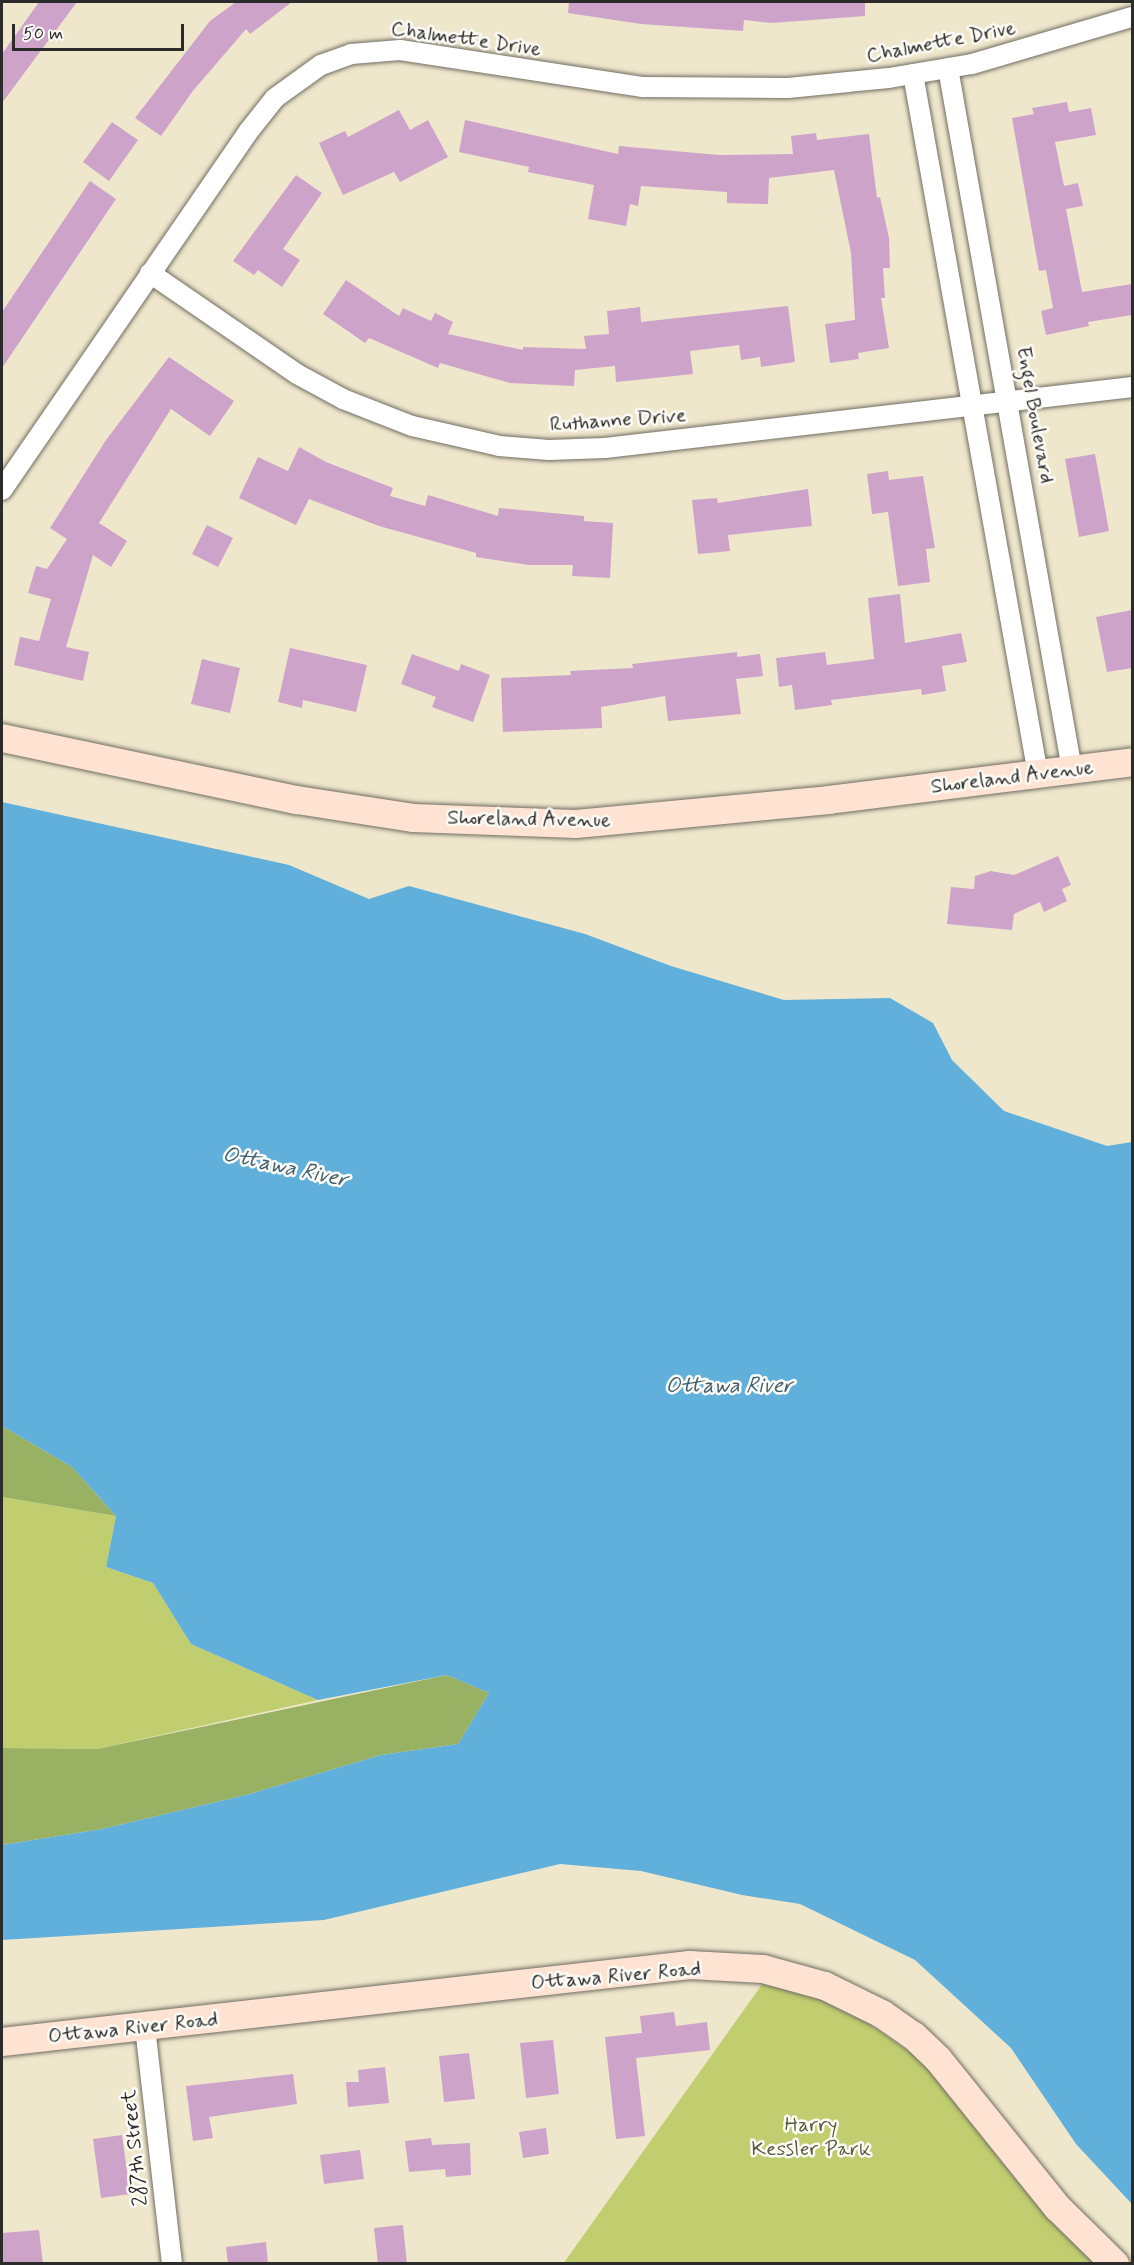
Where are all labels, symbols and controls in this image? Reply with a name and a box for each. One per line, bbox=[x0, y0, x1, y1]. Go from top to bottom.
scale bar bbox=[15, 12, 188, 50]
street label: Chalmette Drive bbox=[865, 15, 1017, 69]
street label: Chalmette Drive bbox=[390, 16, 542, 62]
text: 50 m bbox=[23, 22, 63, 46]
street label: Engel Boulevard bbox=[1011, 346, 1059, 484]
street label: Ruthanne Drive bbox=[550, 403, 686, 437]
street label: Shoreland Avenue bbox=[930, 755, 1094, 799]
street label: Shoreland Avenue bbox=[448, 805, 610, 833]
water label: Ottawa River bbox=[219, 1142, 351, 1194]
water label: Ottawa River bbox=[665, 1374, 793, 1400]
street label: Ottawa River Road bbox=[530, 1956, 702, 1996]
street label: Ottawa River Road bbox=[47, 2007, 219, 2049]
street label: 287th Street bbox=[116, 2088, 154, 2208]
park label: Harry Kessler Park bbox=[754, 2112, 868, 2162]

